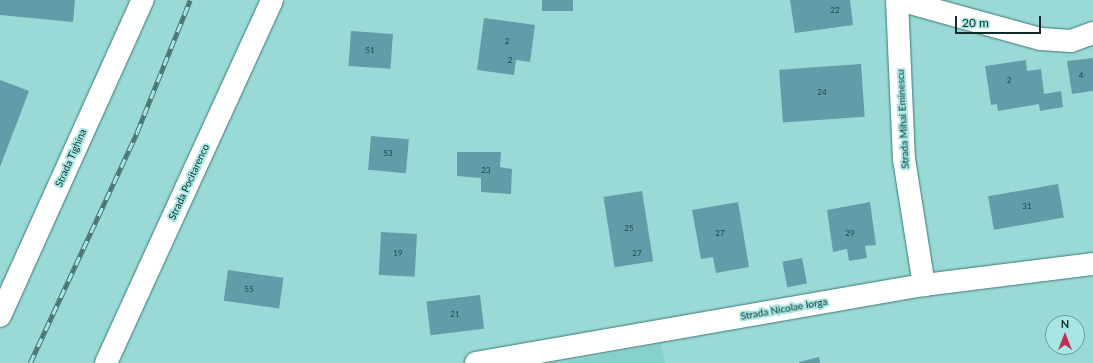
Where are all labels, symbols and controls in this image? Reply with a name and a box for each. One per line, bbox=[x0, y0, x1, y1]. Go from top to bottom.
house number: 22 bbox=[830, 6, 840, 16]
scale bar bbox=[957, 8, 1043, 34]
text: 20 m bbox=[962, 15, 989, 30]
house number: 2 bbox=[505, 37, 509, 47]
house number: 51 bbox=[365, 46, 375, 56]
house number: 2 bbox=[508, 56, 512, 66]
street label: Strada Mihai Eminescu bbox=[894, 69, 912, 169]
house number: 4 bbox=[1079, 71, 1083, 81]
house number: 2 bbox=[1007, 76, 1011, 86]
house number: 24 bbox=[817, 88, 827, 98]
street label: Strada Tighina bbox=[53, 127, 89, 189]
street label: Strada Pocitarenco bbox=[166, 142, 212, 222]
house number: 53 bbox=[383, 149, 393, 159]
house number: 23 bbox=[481, 166, 491, 176]
house number: 31 bbox=[1022, 202, 1032, 212]
house number: 25 bbox=[624, 224, 634, 234]
house number: 27 bbox=[715, 229, 725, 239]
house number: 29 bbox=[845, 229, 855, 239]
house number: 19 bbox=[393, 249, 403, 259]
house number: 27 bbox=[632, 249, 642, 259]
house number: 55 bbox=[244, 285, 254, 295]
street label: Strada Nicolae Iorga bbox=[740, 295, 828, 323]
house number: 21 bbox=[450, 310, 460, 320]
north arrow bbox=[1045, 315, 1085, 355]
text: N bbox=[1061, 317, 1069, 330]

